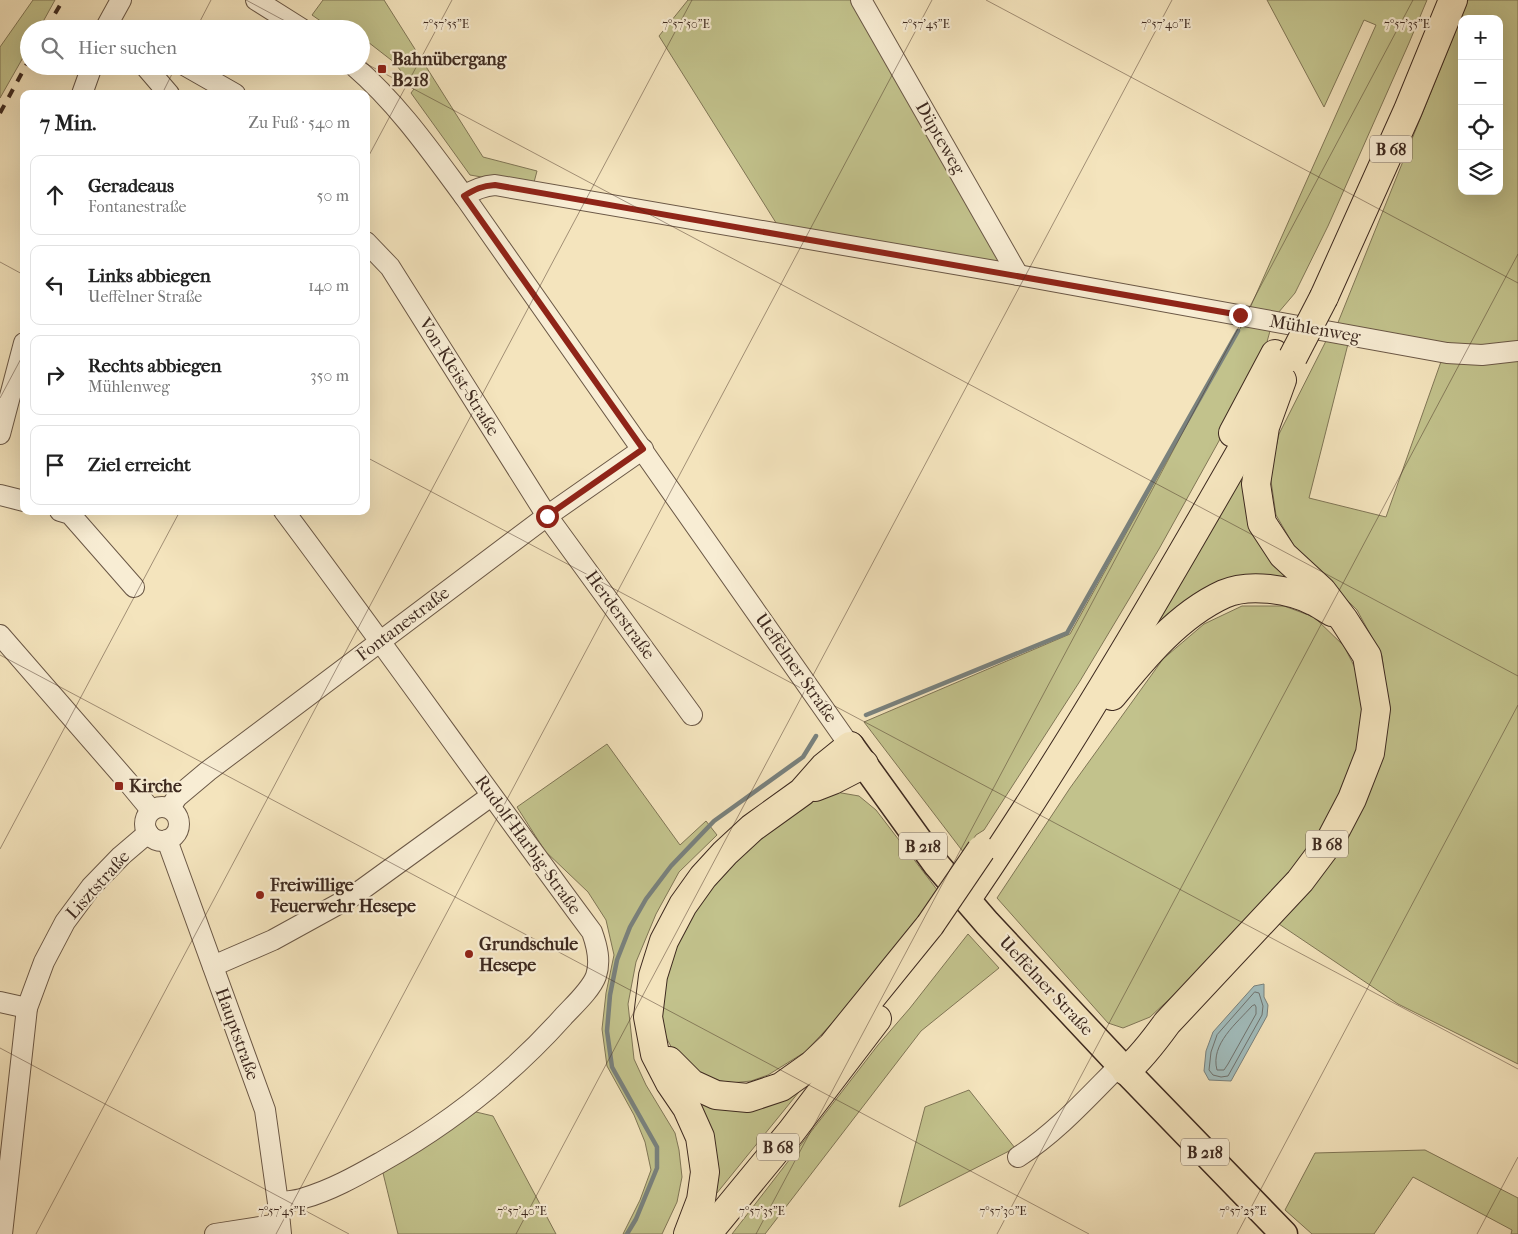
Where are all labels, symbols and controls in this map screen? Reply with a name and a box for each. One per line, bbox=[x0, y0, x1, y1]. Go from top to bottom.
map controls bbox=[1458, 15, 1503, 195]
button: + bbox=[1458, 15, 1503, 60]
text: 7°57'55"E bbox=[423, 17, 469, 31]
text: 7°57'50"E bbox=[662, 17, 710, 31]
text: 7°57'45"E bbox=[902, 17, 950, 31]
text: 7°57'40"E bbox=[1141, 17, 1191, 31]
text: 7°57'35"E bbox=[1384, 17, 1430, 31]
search box bbox=[20, 20, 370, 75]
icon: search bbox=[38, 34, 66, 62]
text: Hier suchen bbox=[78, 37, 177, 59]
place label: Bahnübergang B218 bbox=[392, 49, 508, 91]
button: − bbox=[1458, 60, 1503, 105]
marker: Bahnübergang B218 bbox=[376, 63, 388, 75]
street label: Düpteweg bbox=[911, 98, 969, 178]
button: locate bbox=[1458, 105, 1503, 150]
text: 7 Min. bbox=[40, 111, 96, 135]
text: Zu Fuß · 540 m bbox=[248, 113, 350, 132]
road number: B 68 bbox=[1370, 136, 1412, 162]
button: layers bbox=[1458, 150, 1503, 195]
text: Geradeaus bbox=[88, 175, 174, 197]
icon: ahead bbox=[41, 181, 69, 209]
text: 50 m bbox=[317, 186, 349, 205]
text: Fontanestraße bbox=[88, 197, 186, 216]
text: Links abbiegen bbox=[88, 265, 211, 287]
icon: left bbox=[41, 271, 69, 299]
text: 140 m bbox=[308, 276, 349, 295]
text: Ueffelner Straße bbox=[88, 287, 202, 306]
route end bbox=[1229, 304, 1252, 327]
street label: Mühlenweg bbox=[1268, 311, 1362, 347]
street label: Von-Kleist-Straße bbox=[414, 313, 504, 440]
text: Rechts abbiegen bbox=[88, 355, 222, 377]
icon: right bbox=[41, 361, 69, 389]
text: 350 m bbox=[310, 366, 349, 385]
text: Mühlenweg bbox=[88, 377, 170, 396]
icon: arrive bbox=[41, 451, 69, 479]
text: Ziel erreicht bbox=[88, 454, 191, 476]
route start bbox=[536, 505, 559, 528]
street label: Herderstraße bbox=[581, 567, 659, 664]
street label: Fontanestraße bbox=[352, 582, 454, 666]
street label: Ueffelner Straße bbox=[751, 609, 842, 727]
street label: Rudolf-Harbig-Straße bbox=[470, 771, 586, 919]
place label: Kirche bbox=[129, 776, 182, 797]
marker: Kirche bbox=[113, 780, 125, 792]
road number: B 68 bbox=[1306, 831, 1348, 858]
road number: B 218 bbox=[899, 832, 947, 859]
street label: Lisztstraße bbox=[62, 846, 134, 924]
place label: Freiwillige Feuerwehr Hesepe bbox=[269, 875, 416, 917]
marker: Freiwillige Feuerwehr Hesepe bbox=[254, 889, 266, 901]
street label: Ueffelner Straße bbox=[994, 932, 1098, 1040]
place label: Grundschule Hesepe bbox=[479, 934, 578, 976]
marker: Grundschule Hesepe bbox=[463, 948, 475, 960]
street label: Hauptstraße bbox=[211, 985, 263, 1083]
road number: B 68 bbox=[757, 1134, 799, 1160]
road number: B 218 bbox=[1181, 1138, 1229, 1166]
text: 7°57'45"E bbox=[258, 1204, 306, 1218]
text: 7°57'40"E bbox=[497, 1204, 547, 1218]
text: 7°57'35"E bbox=[739, 1204, 785, 1218]
text: 7°57'30"E bbox=[979, 1204, 1027, 1218]
text: 7°57'25"E bbox=[1219, 1204, 1267, 1218]

